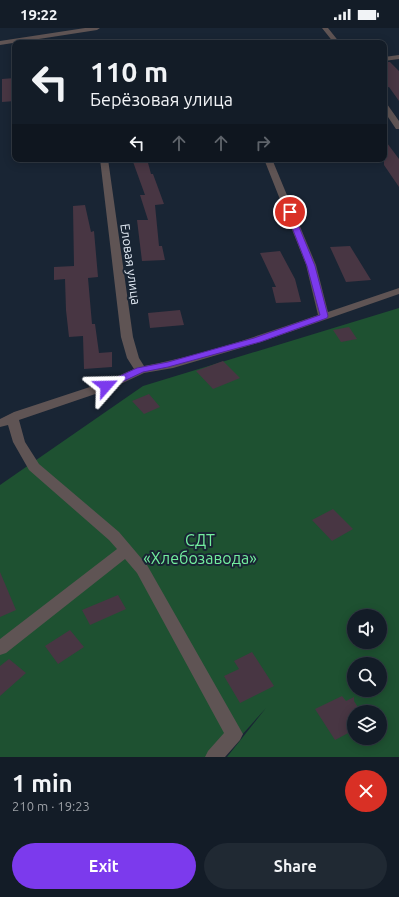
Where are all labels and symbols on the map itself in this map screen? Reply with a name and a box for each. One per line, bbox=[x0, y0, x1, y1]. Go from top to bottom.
pin bbox=[273, 195, 307, 229]
street label: Еловая улица bbox=[118, 222, 144, 306]
position arrow bbox=[85, 365, 127, 407]
park label: СДТ «Хлебозавода» bbox=[143, 531, 257, 567]

